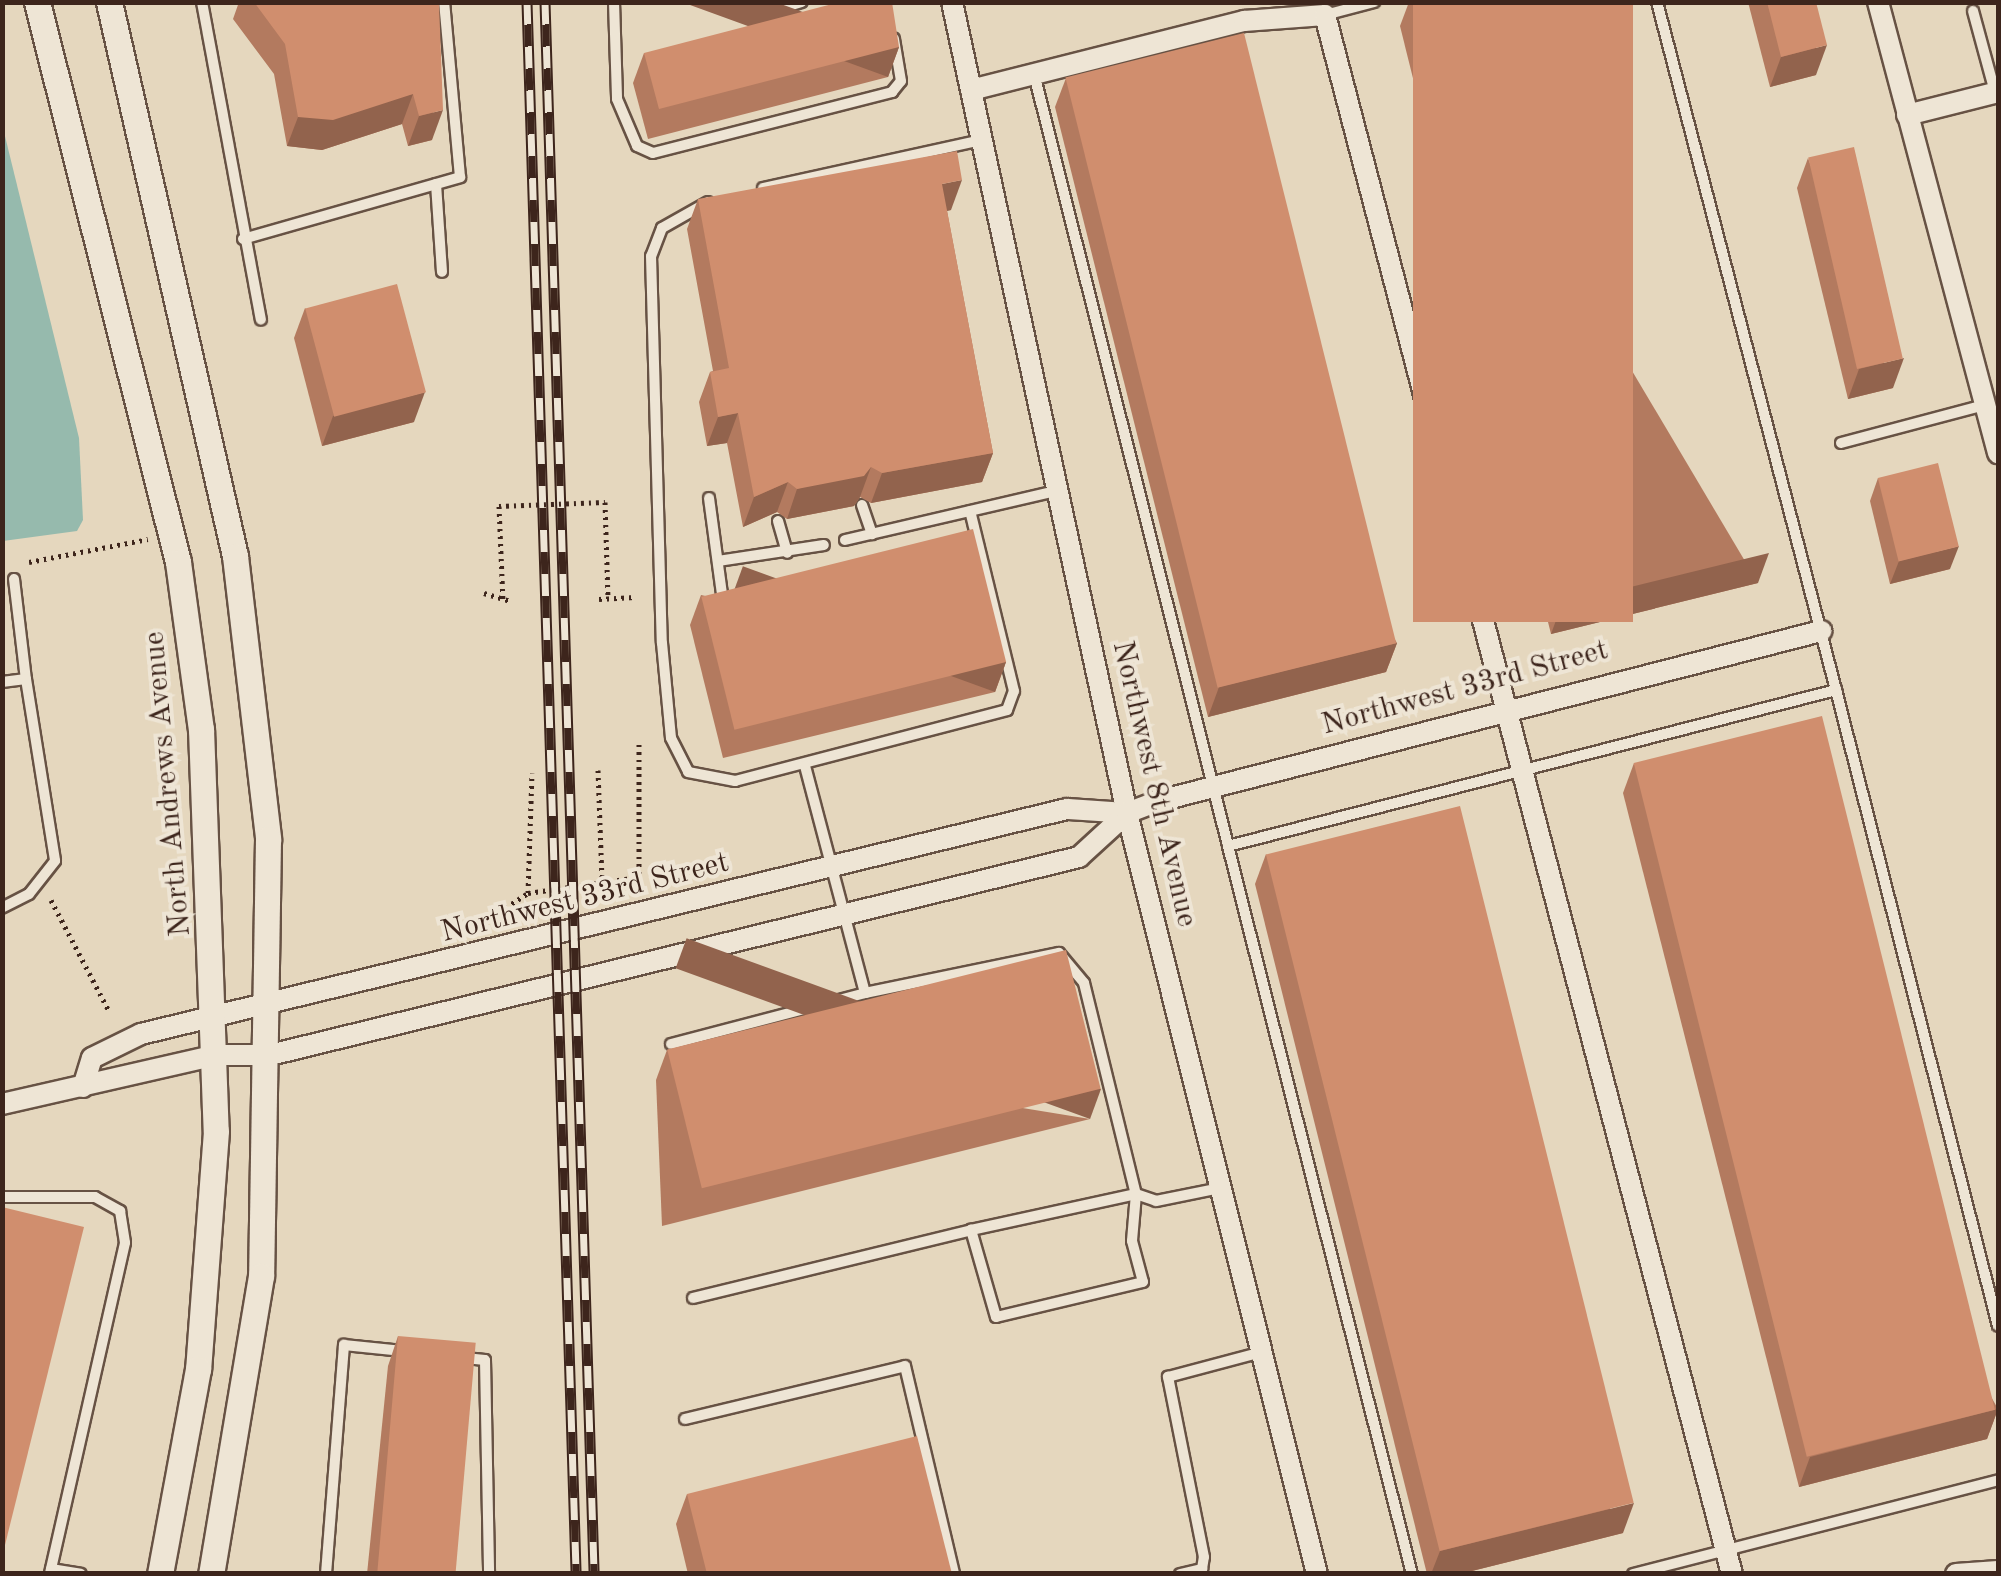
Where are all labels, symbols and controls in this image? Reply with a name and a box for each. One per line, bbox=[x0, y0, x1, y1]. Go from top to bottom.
street label: North Andrews Avenue bbox=[137, 630, 199, 938]
street label: Northwest 33rd Street bbox=[1318, 632, 1612, 744]
street label: Northwest 8th Avenue bbox=[1104, 637, 1204, 931]
street label: Northwest 33rd Street bbox=[437, 845, 733, 951]

